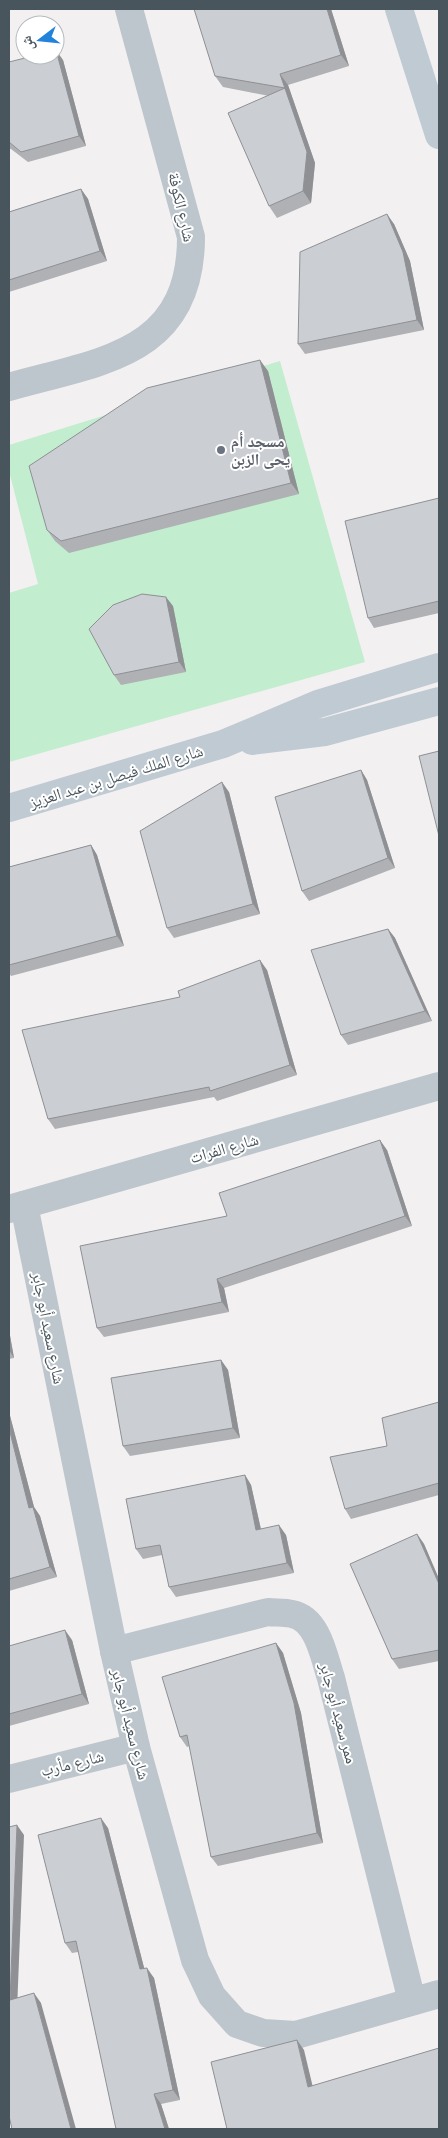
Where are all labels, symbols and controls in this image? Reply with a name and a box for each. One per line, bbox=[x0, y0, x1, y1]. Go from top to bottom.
north arrow bbox=[15, 15, 65, 65]
text: ش bbox=[17, 34, 38, 53]
street label: شارع الكوفة bbox=[163, 170, 200, 244]
place label: مسجد أم يحى الزبن bbox=[231, 431, 290, 469]
marker: مسجد أم يحى الزبن bbox=[215, 444, 227, 456]
street label: شارع الملك فيصل بن عبد العزيز bbox=[26, 740, 206, 813]
street label: شارع الفرات bbox=[187, 1129, 261, 1168]
street label: شارع سعيد أبو جابر bbox=[27, 1269, 70, 1386]
street label: ممر سعيد أبو جابر bbox=[316, 1659, 362, 1766]
street label: شارع سعيد أبو جابر bbox=[106, 1665, 154, 1782]
street label: شارع مأرب bbox=[38, 1746, 106, 1781]

